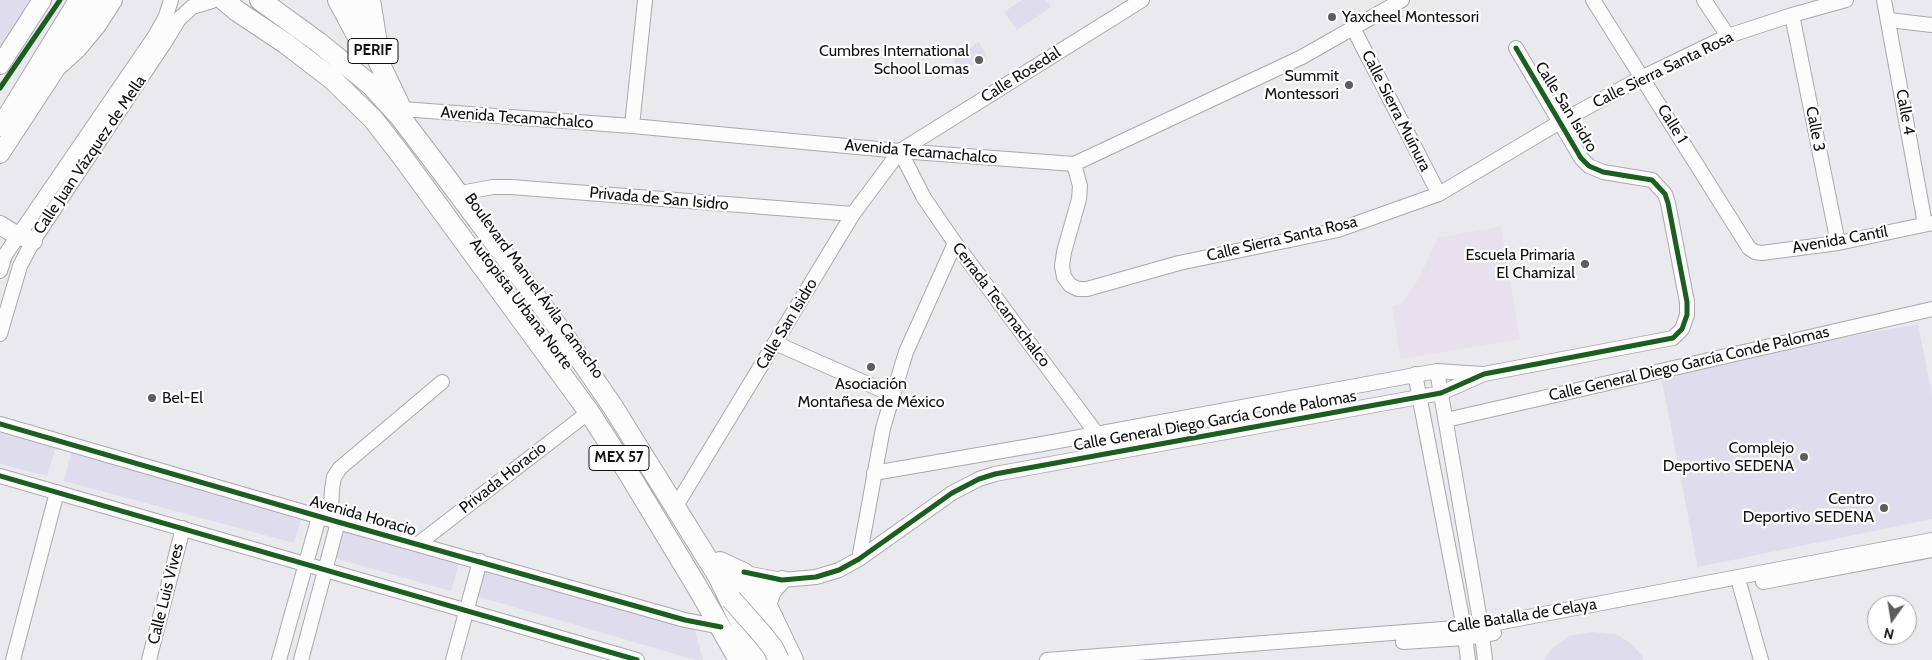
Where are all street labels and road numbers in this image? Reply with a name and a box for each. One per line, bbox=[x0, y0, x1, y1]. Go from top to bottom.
street label: Calle Sierra Santa Rosa bbox=[1590, 28, 1736, 112]
road number: PERIF bbox=[348, 38, 398, 64]
street label: Calle Rosedal bbox=[978, 43, 1064, 107]
street label: Calle Sierra Muínura bbox=[1357, 47, 1435, 175]
street label: Calle San Isidro bbox=[1531, 58, 1601, 156]
street label: Calle Juan Vázquez de Mella bbox=[30, 72, 150, 238]
street label: Calle 4 bbox=[1892, 88, 1918, 136]
street label: Calle 1 bbox=[1653, 101, 1691, 147]
street label: Avenida Tecamachalco bbox=[440, 103, 594, 133]
street label: Calle 3 bbox=[1801, 105, 1829, 153]
street label: Avenida Tecamachalco bbox=[844, 136, 998, 168]
street label: Privada de San Isidro bbox=[589, 183, 729, 215]
street label: Boulevard Manuel Ávila Camacho bbox=[460, 190, 608, 382]
street label: Calle Sierra Santa Rosa bbox=[1205, 212, 1359, 266]
street label: Avenida Cantíl bbox=[1791, 222, 1889, 258]
street label: Autopista Urbana Norte bbox=[465, 235, 577, 373]
street label: Cerrada Tecamachalco bbox=[948, 239, 1054, 371]
street label: Calle San Isidro bbox=[752, 275, 822, 373]
street label: Calle General Diego García Conde Palomas bbox=[1547, 322, 1831, 406]
street label: Calle General Diego García Conde Palomas bbox=[1072, 387, 1358, 455]
street label: Privada Horacio bbox=[456, 438, 550, 518]
road number: MEX 57 bbox=[589, 446, 649, 470]
street label: Avenida Horacio bbox=[308, 492, 418, 540]
street label: Calle Luis Vives bbox=[144, 542, 188, 646]
street label: Calle Batalla de Celaya bbox=[1446, 595, 1598, 637]

